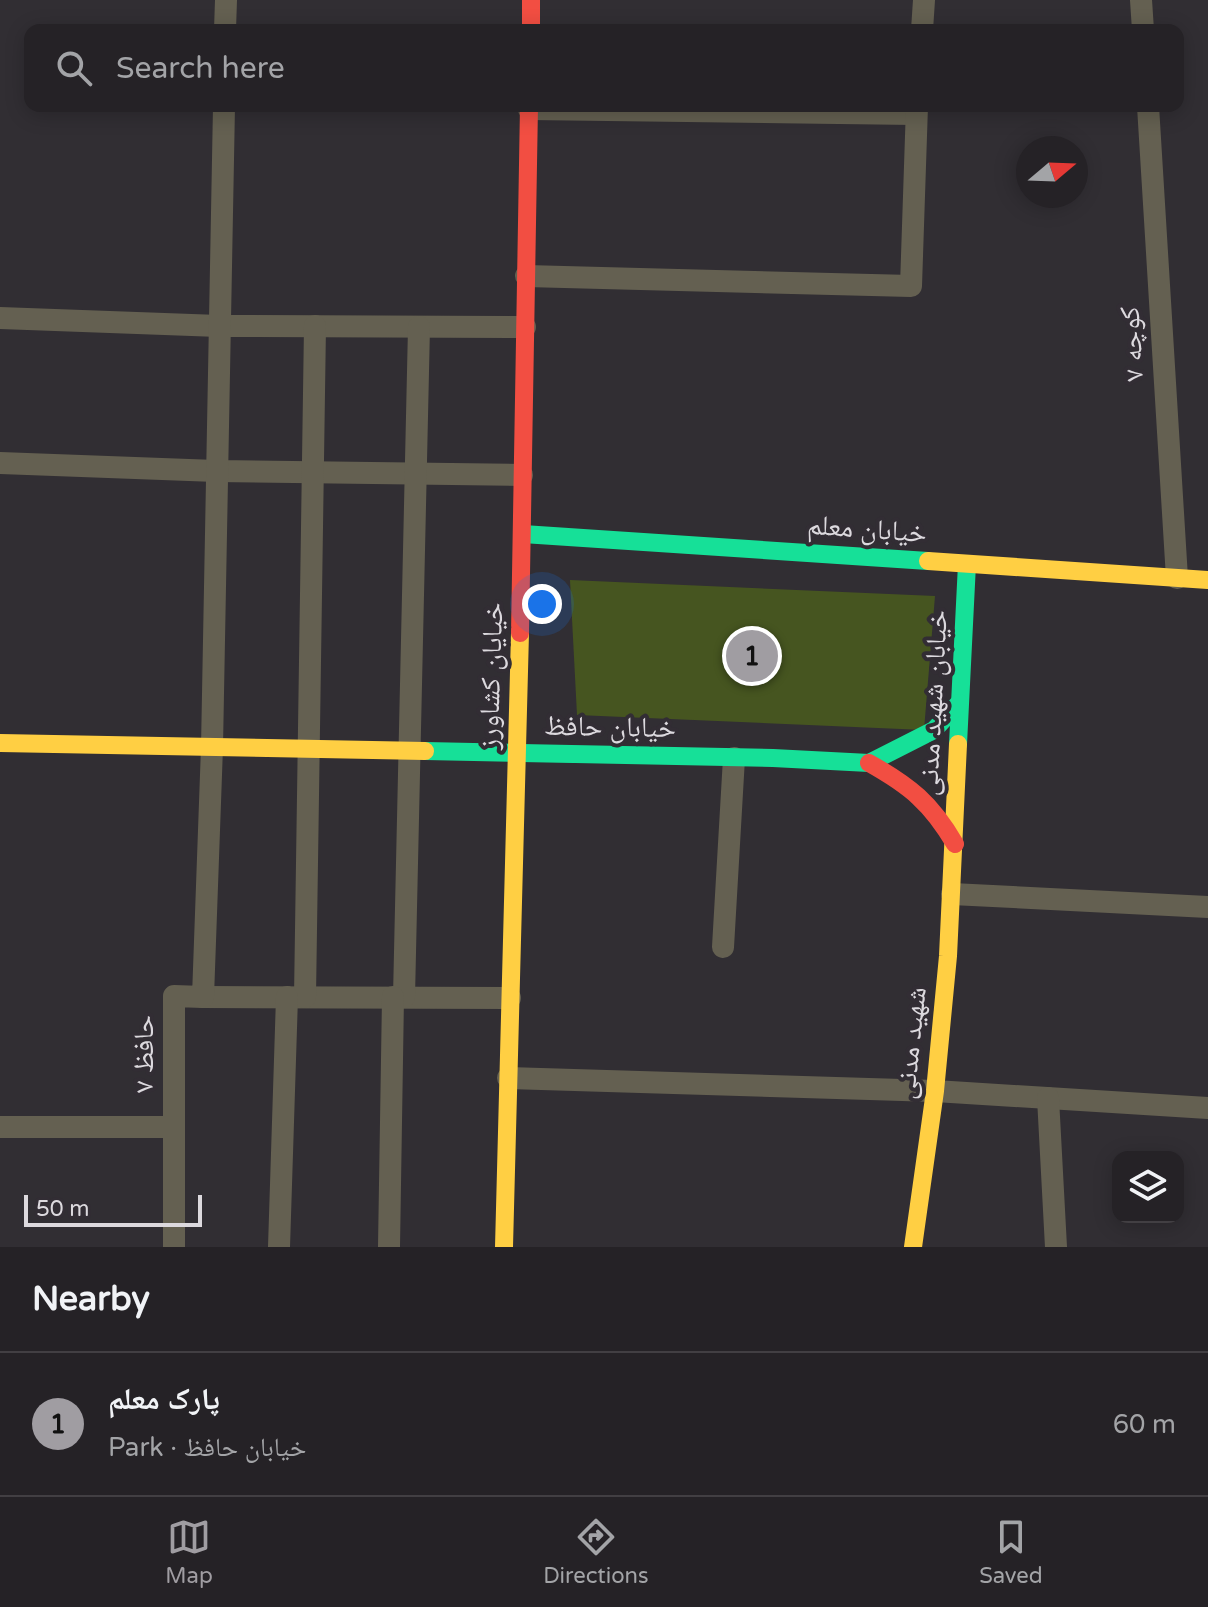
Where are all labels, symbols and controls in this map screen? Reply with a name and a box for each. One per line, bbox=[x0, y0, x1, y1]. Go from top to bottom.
search box bbox=[24, 24, 1184, 112]
icon: search bbox=[52, 46, 96, 90]
text: Search here bbox=[116, 50, 285, 87]
north arrow bbox=[1016, 136, 1088, 208]
street label: کوچه ۷ bbox=[1112, 305, 1152, 383]
street label: خیابان معلم bbox=[806, 508, 928, 551]
your location bbox=[522, 584, 562, 624]
street label: خیایان کشاورز bbox=[471, 602, 511, 751]
street label: خیابان شهید مدنی bbox=[911, 609, 955, 797]
pin: 1 bbox=[726, 626, 778, 686]
street label: خیابان حافظ bbox=[544, 709, 676, 745]
street label: شهید مدنی bbox=[888, 985, 934, 1101]
street label: حافظ ۷ bbox=[127, 1015, 161, 1093]
map controls bbox=[1112, 1151, 1184, 1223]
button: layers bbox=[1112, 1151, 1184, 1223]
scale bar bbox=[24, 1191, 202, 1227]
text: 50 m bbox=[36, 1196, 90, 1222]
text: Nearby bbox=[32, 1279, 150, 1320]
text: پارک معلم bbox=[108, 1381, 220, 1418]
text: 1 bbox=[50, 1409, 66, 1440]
text: 60 m bbox=[1113, 1409, 1176, 1440]
text: Park · خیابان حافظ bbox=[108, 1432, 306, 1463]
tab: Map bbox=[165, 1515, 213, 1589]
tab: Directions bbox=[543, 1515, 649, 1589]
tab: Saved bbox=[979, 1515, 1043, 1589]

